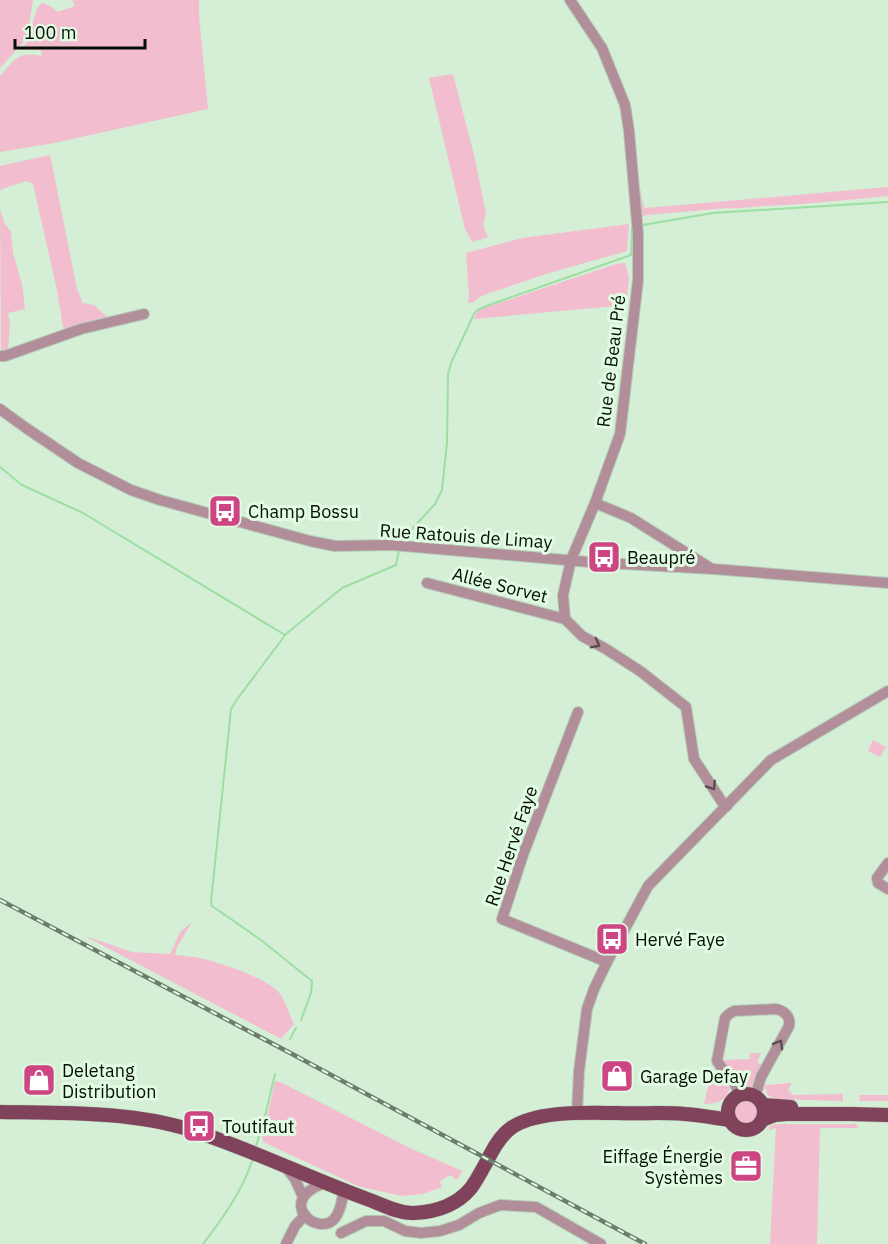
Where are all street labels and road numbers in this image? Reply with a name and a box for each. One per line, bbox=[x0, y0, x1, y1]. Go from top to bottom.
street label: Rue de Beau Pré bbox=[591, 293, 631, 429]
street label: Rue Ratouis de Limay bbox=[379, 518, 553, 554]
street label: Allée Sorvet bbox=[450, 562, 550, 608]
street label: Rue Hervé Faye bbox=[480, 783, 542, 909]

